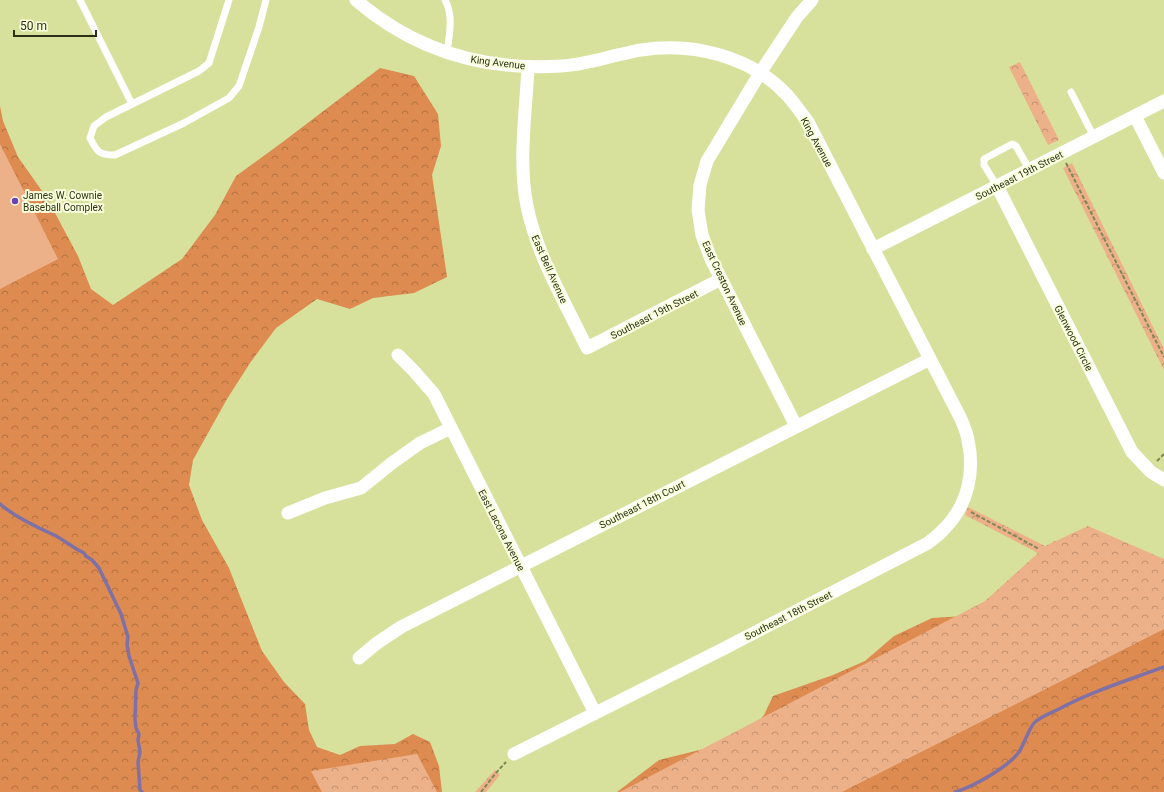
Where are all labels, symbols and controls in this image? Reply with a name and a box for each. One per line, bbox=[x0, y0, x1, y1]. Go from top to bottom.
scale bar bbox=[14, 12, 96, 38]
text: 50 m bbox=[20, 19, 47, 33]
street label: King Avenue bbox=[470, 54, 526, 71]
street label: King Avenue bbox=[798, 116, 835, 169]
street label: Southeast 19th Street bbox=[974, 149, 1065, 202]
place label: James W. Cownie Baseball Complex bbox=[23, 190, 103, 213]
marker: James W. Cownie Baseball Complex bbox=[10, 196, 20, 206]
street label: East Bell Avenue bbox=[530, 233, 570, 305]
street label: East Creston Avenue bbox=[700, 239, 749, 327]
street label: Southeast 19th Street bbox=[609, 288, 700, 341]
street label: Glenwood Circle bbox=[1052, 304, 1095, 373]
street label: Southeast 18th Court bbox=[598, 478, 687, 531]
street label: East Lacona Avenue bbox=[476, 488, 527, 573]
street label: Southeast 18th Street bbox=[743, 589, 834, 642]

